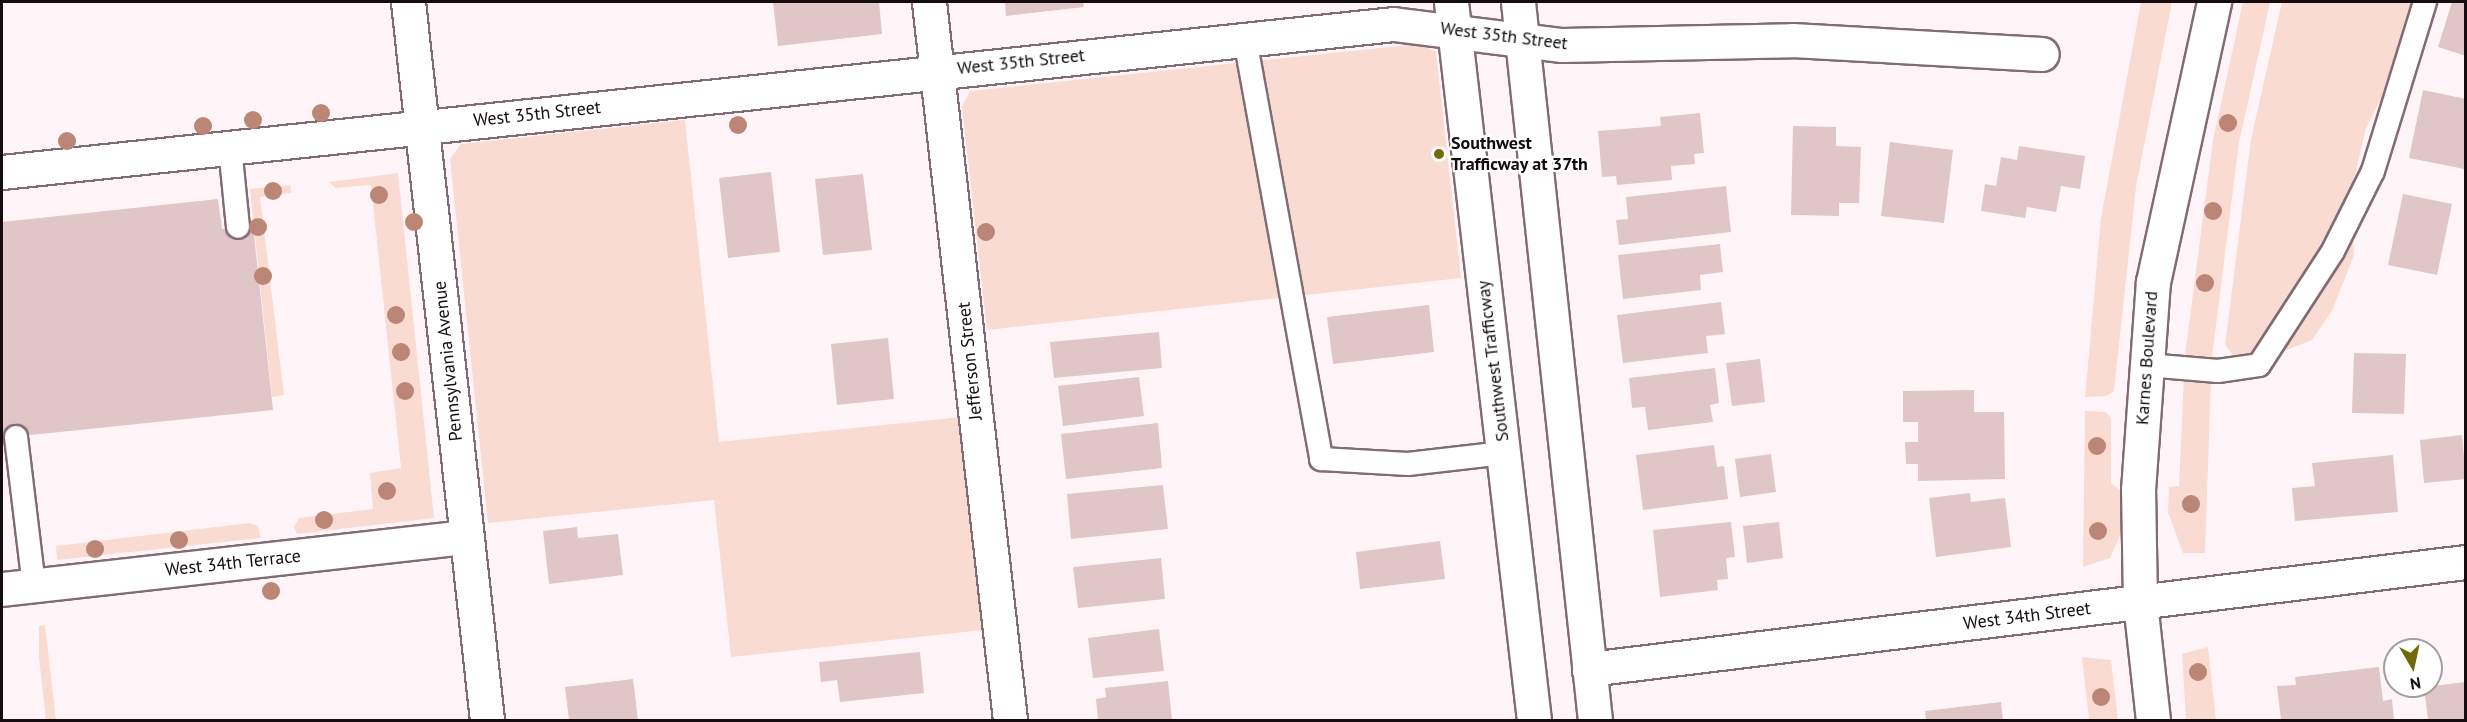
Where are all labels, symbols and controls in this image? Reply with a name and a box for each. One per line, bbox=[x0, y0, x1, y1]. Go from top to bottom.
street label: West 35th Street bbox=[1439, 17, 1569, 55]
street label: West 35th Street bbox=[956, 45, 1086, 79]
street label: West 35th Street bbox=[472, 97, 602, 131]
place label: Southwest Trafficway at 37th bbox=[1451, 133, 1589, 176]
marker: Southwest Trafficway at 37th bbox=[1432, 147, 1446, 161]
street label: Pennsylvania Avenue bbox=[429, 279, 467, 443]
street label: Southwest Trafficway bbox=[1472, 279, 1514, 443]
street label: Karnes Boulevard bbox=[2132, 290, 2162, 426]
street label: Jefferson Street bbox=[953, 301, 987, 421]
street label: West 34th Terrace bbox=[164, 545, 302, 581]
street label: West 34th Street bbox=[1962, 597, 2092, 635]
north arrow bbox=[2383, 638, 2443, 698]
text: N bbox=[2409, 673, 2422, 695]

